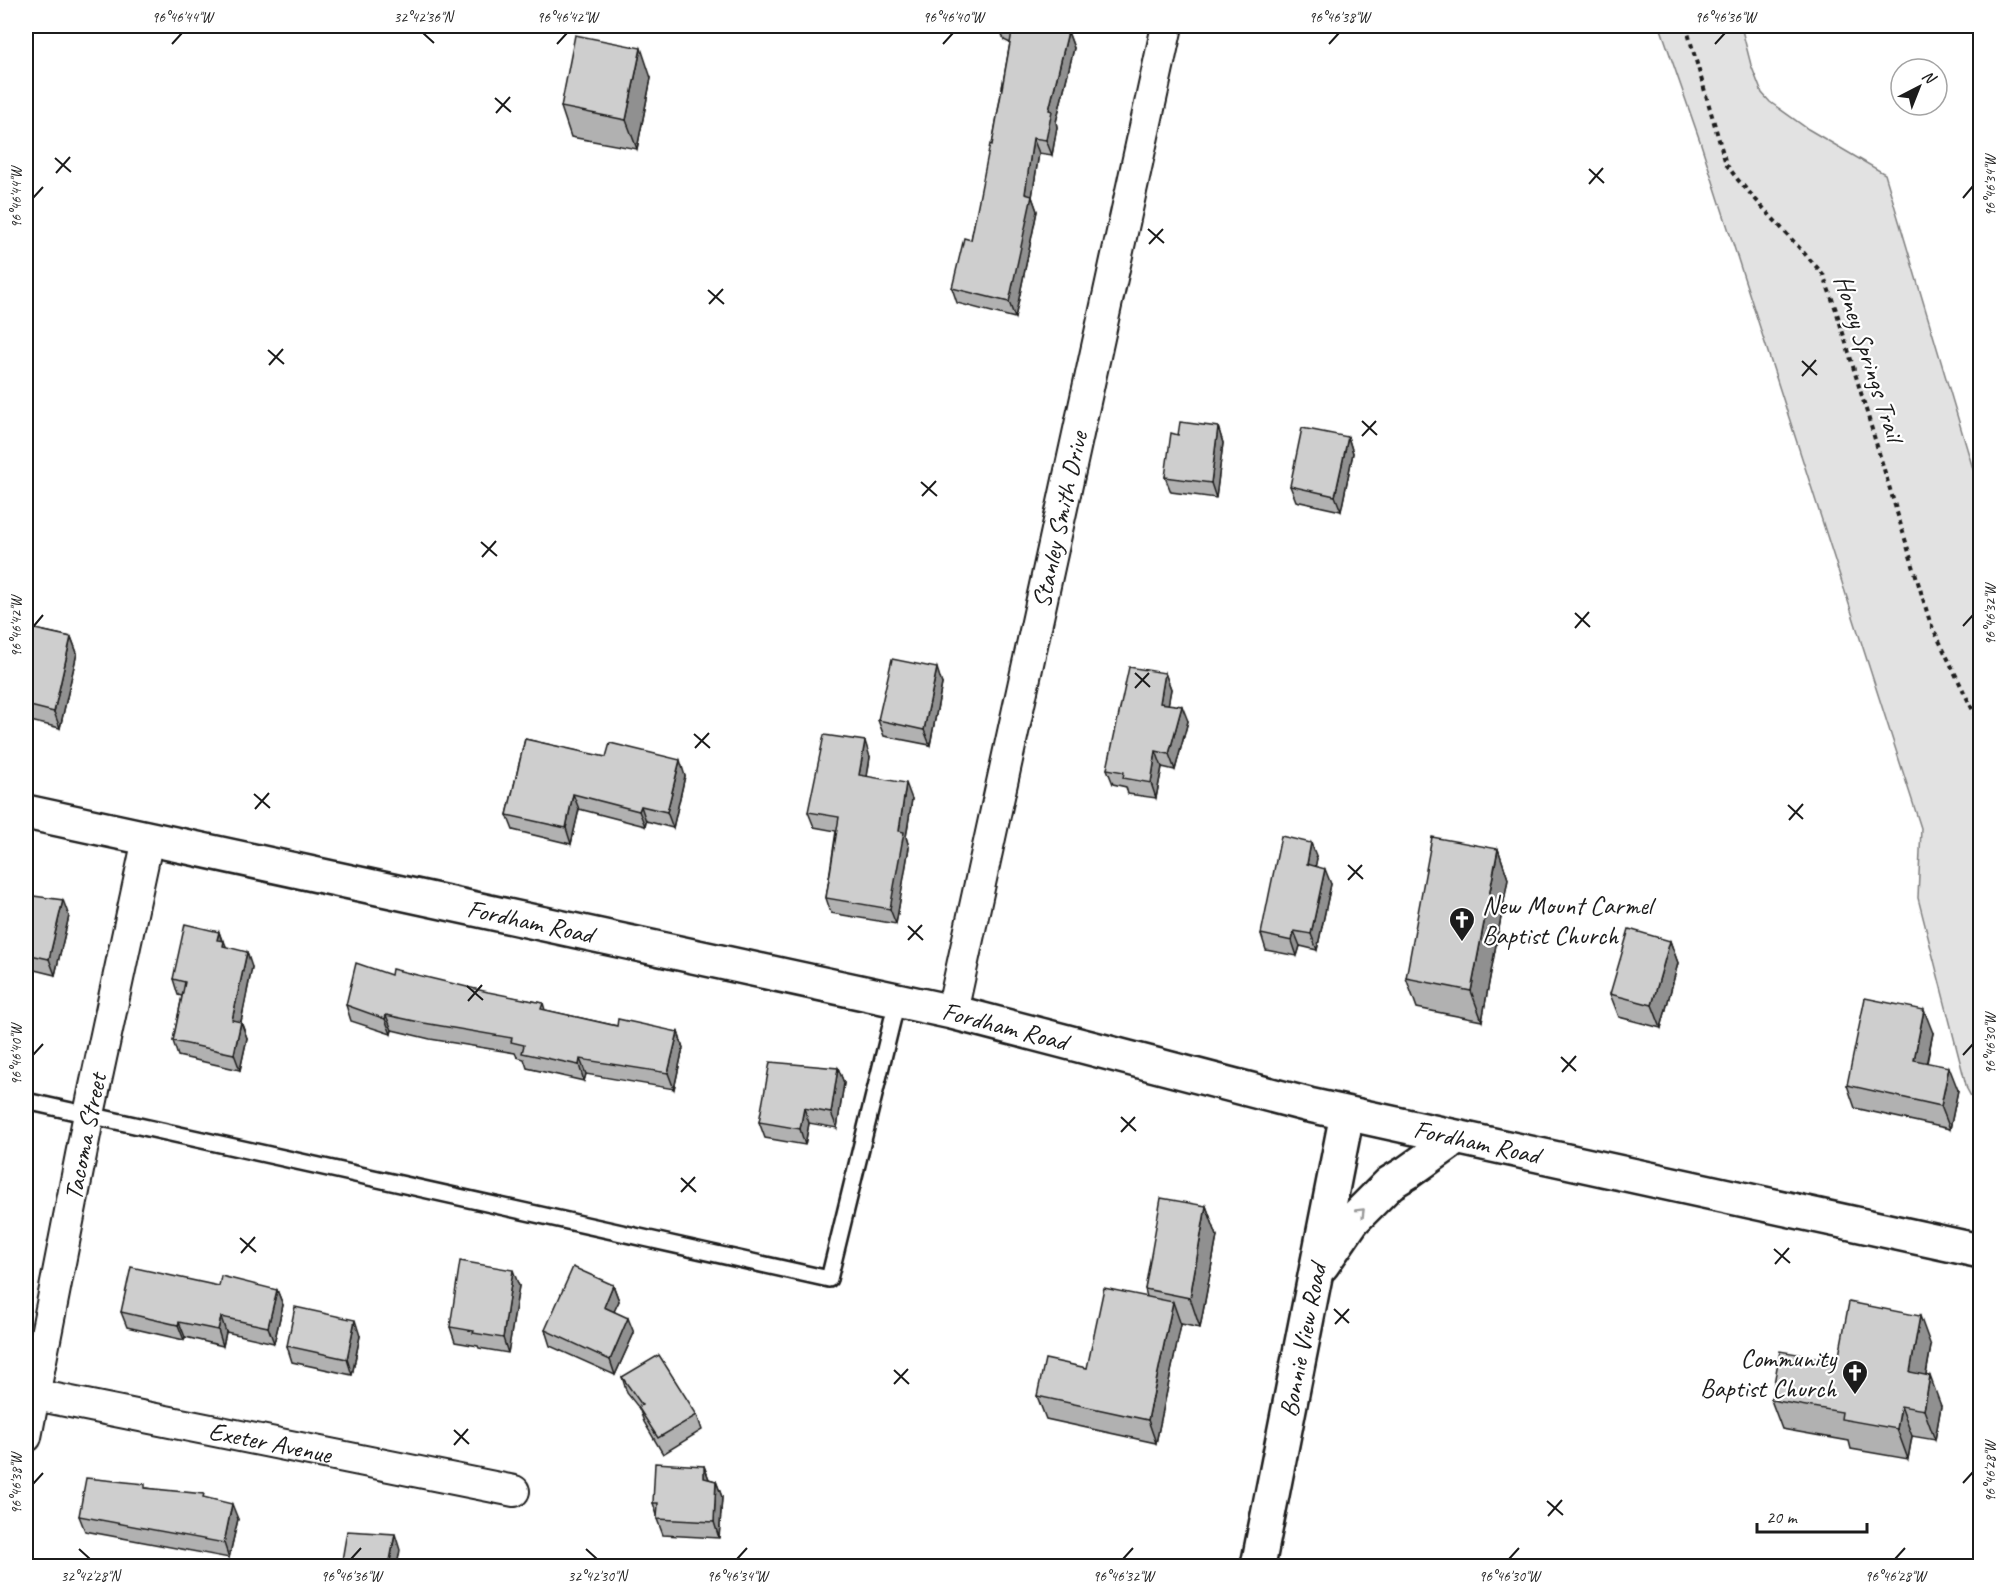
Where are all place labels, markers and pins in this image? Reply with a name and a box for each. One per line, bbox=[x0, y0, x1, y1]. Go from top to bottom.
place label: New Mount Carmel Baptist Church bbox=[1482, 889, 1657, 952]
church icon: New Mount Carmel Baptist Church bbox=[1447, 905, 1477, 943]
place label: Community Baptist Church bbox=[1700, 1342, 1838, 1405]
church icon: Community Baptist Church bbox=[1840, 1358, 1870, 1396]

